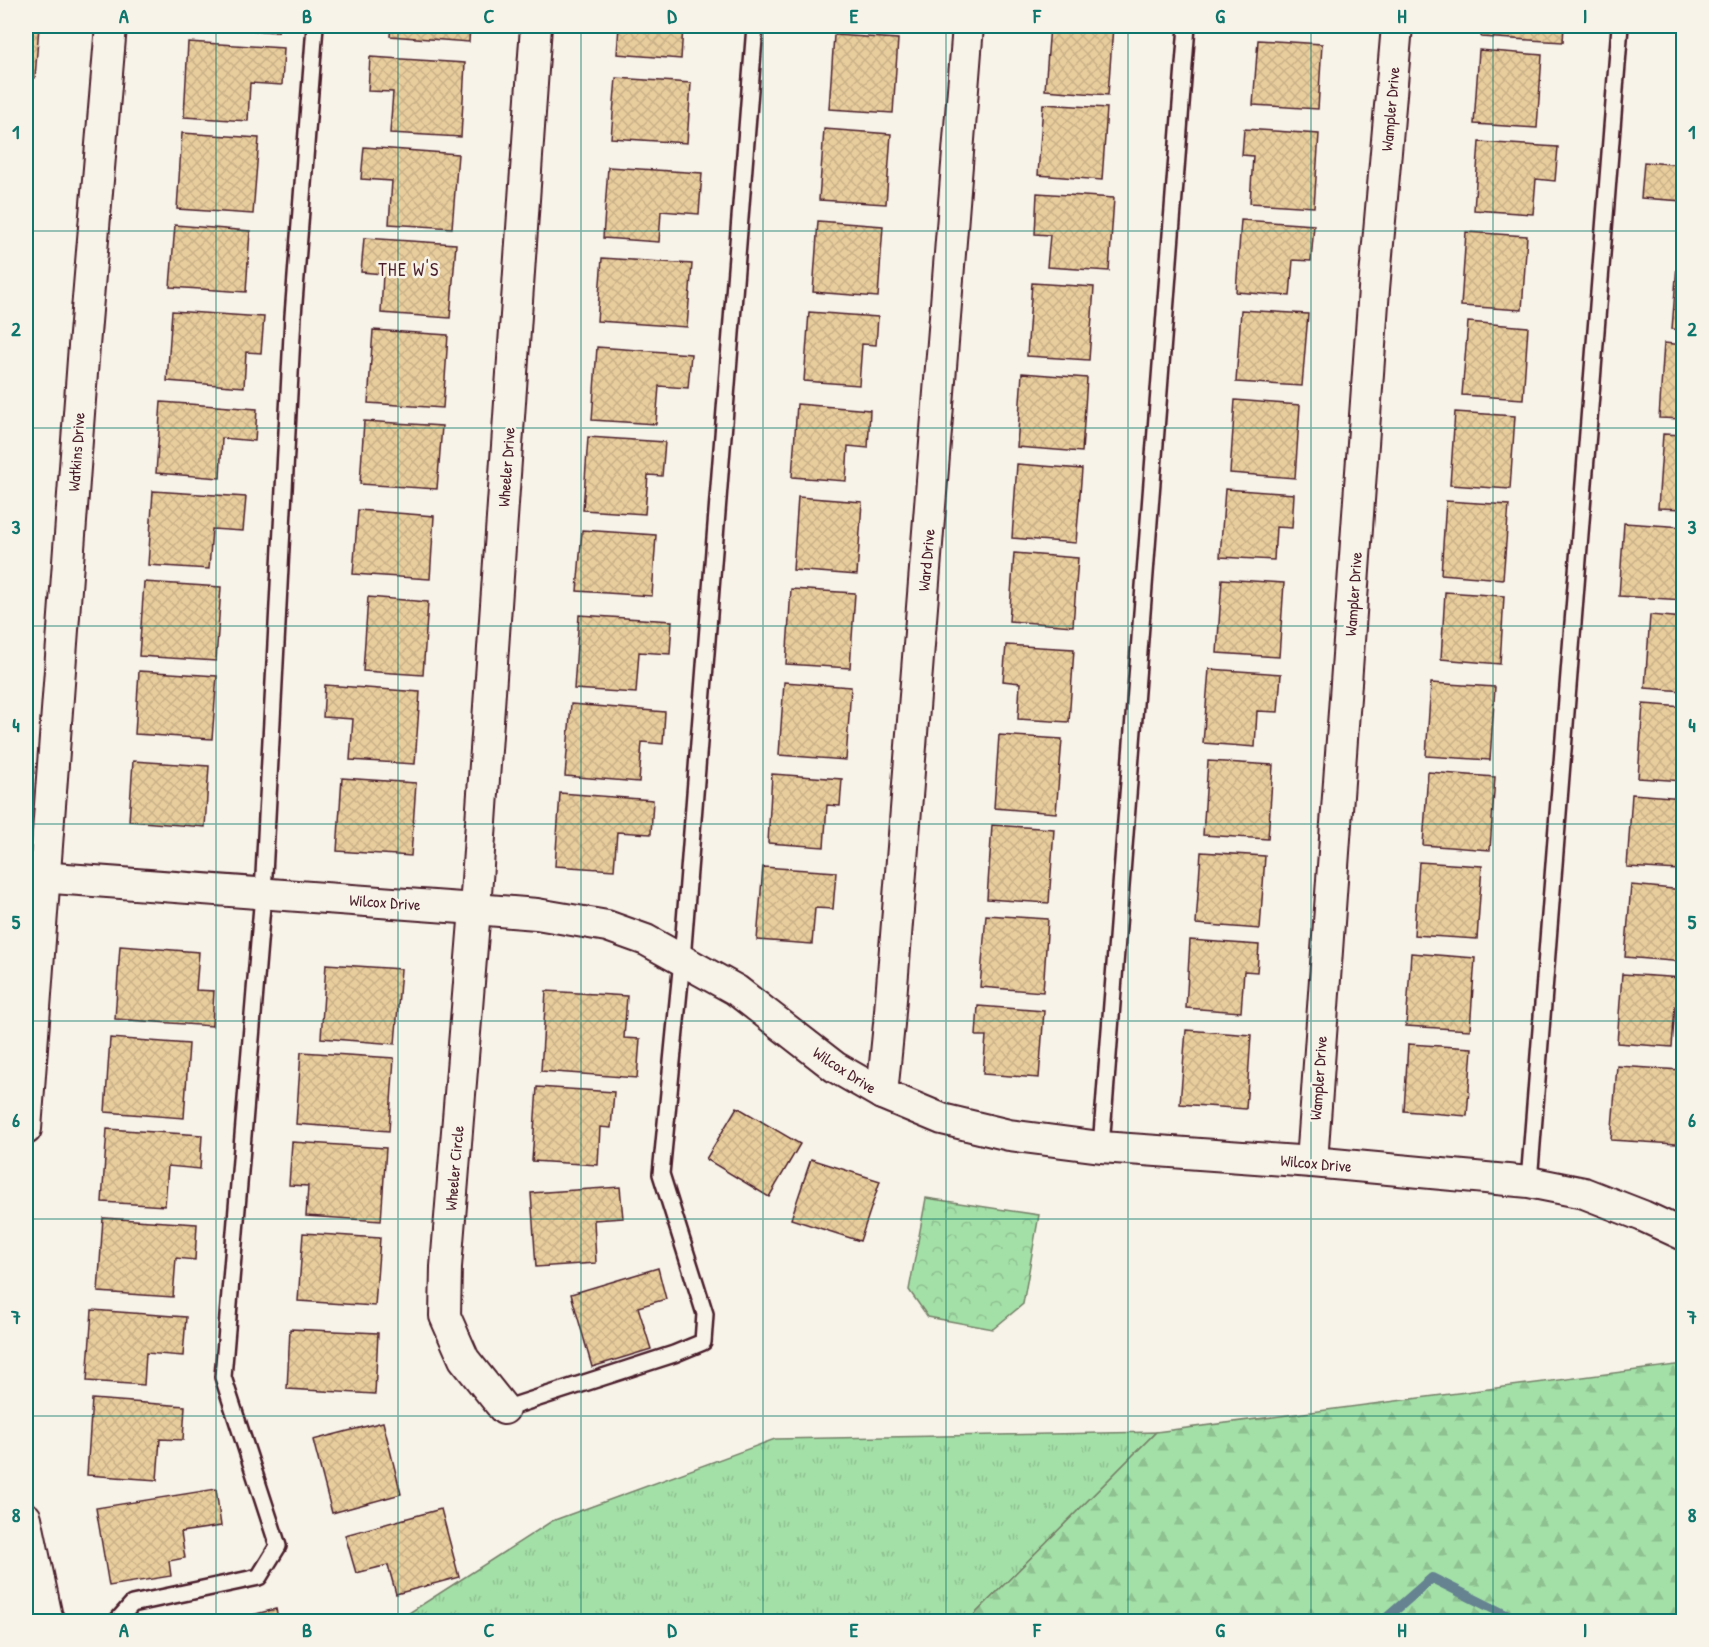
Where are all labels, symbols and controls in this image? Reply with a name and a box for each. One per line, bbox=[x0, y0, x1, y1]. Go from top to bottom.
text: A bbox=[119, 2, 129, 29]
text: B bbox=[302, 2, 312, 29]
text: C bbox=[484, 2, 495, 29]
text: D bbox=[667, 2, 677, 29]
text: E bbox=[850, 2, 859, 29]
text: F bbox=[1032, 2, 1042, 29]
text: G bbox=[1215, 2, 1225, 29]
text: H bbox=[1397, 2, 1407, 29]
text: I bbox=[1583, 2, 1587, 29]
street label: Wampler Drive bbox=[1375, 65, 1405, 152]
text: 1 bbox=[12, 118, 20, 145]
text: 1 bbox=[1688, 118, 1696, 145]
district label: THE W'S bbox=[378, 257, 440, 282]
text: 2 bbox=[11, 315, 21, 342]
text: 2 bbox=[1687, 315, 1697, 342]
street label: Watkins Drive bbox=[62, 411, 90, 492]
street label: Wheeler Drive bbox=[492, 426, 520, 508]
text: 3 bbox=[12, 513, 21, 540]
text: 3 bbox=[1688, 513, 1697, 540]
street label: Ward Drive bbox=[912, 527, 940, 592]
street label: Wampler Drive bbox=[1339, 550, 1367, 637]
text: 4 bbox=[12, 711, 20, 738]
text: 4 bbox=[1688, 711, 1696, 738]
street label: Wilcox Drive bbox=[349, 889, 422, 916]
text: 5 bbox=[12, 908, 21, 935]
text: 5 bbox=[1688, 908, 1697, 935]
street label: Wampler Drive bbox=[1304, 1034, 1332, 1121]
street label: Wilcox Drive bbox=[809, 1041, 881, 1099]
text: 6 bbox=[12, 1106, 20, 1133]
text: 6 bbox=[1688, 1106, 1696, 1133]
street label: Wheeler Circle bbox=[439, 1124, 469, 1211]
street label: Wilcox Drive bbox=[1280, 1149, 1353, 1177]
text: 7 bbox=[10, 1303, 21, 1330]
text: 7 bbox=[1686, 1303, 1697, 1330]
text: 8 bbox=[12, 1501, 21, 1528]
text: 8 bbox=[1688, 1501, 1697, 1528]
text: A bbox=[119, 1616, 129, 1643]
text: B bbox=[302, 1616, 312, 1643]
text: C bbox=[484, 1616, 495, 1643]
text: D bbox=[667, 1616, 677, 1643]
text: E bbox=[850, 1616, 859, 1643]
text: F bbox=[1032, 1616, 1042, 1643]
text: G bbox=[1215, 1616, 1225, 1643]
text: H bbox=[1397, 1616, 1407, 1643]
text: I bbox=[1583, 1616, 1587, 1643]

